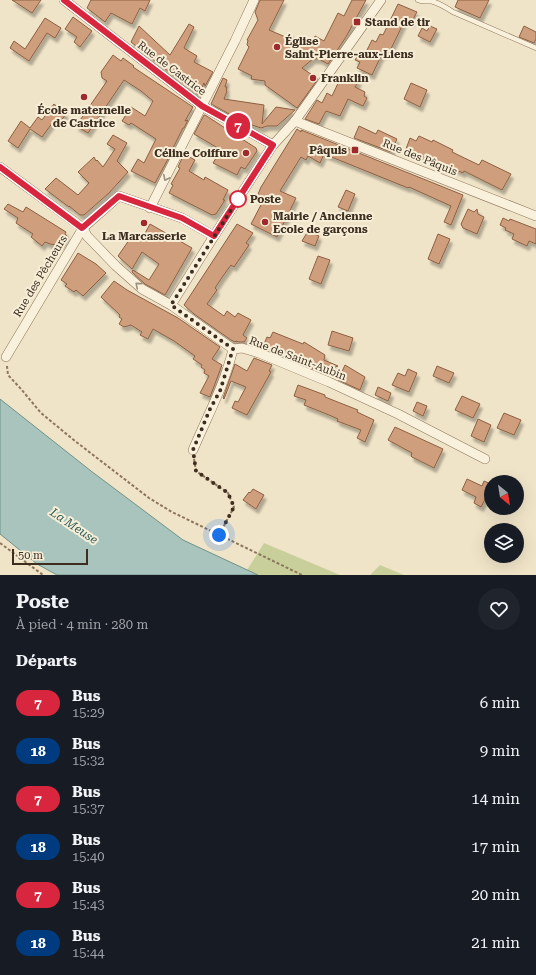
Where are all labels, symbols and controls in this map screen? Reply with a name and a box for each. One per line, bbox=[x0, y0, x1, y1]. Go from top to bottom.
place label: Stand de tir bbox=[365, 16, 430, 29]
marker: Stand de tir bbox=[352, 17, 362, 27]
place label: Église Saint-Pierre-aux-Liens bbox=[285, 34, 414, 61]
street label: Rue de Castrice bbox=[135, 38, 209, 98]
marker: Église Saint-Pierre-aux-Liens bbox=[272, 42, 282, 52]
place label: Franklin bbox=[321, 72, 369, 85]
marker: Franklin bbox=[308, 73, 318, 83]
marker: École maternelle de Castrice bbox=[79, 92, 89, 102]
place label: École maternelle de Castrice bbox=[37, 103, 131, 130]
line badge: 7 bbox=[225, 113, 251, 139]
text: 7 bbox=[234, 118, 242, 134]
street label: Rue des Pâquis bbox=[381, 137, 459, 178]
place label: Pâquis bbox=[309, 144, 347, 157]
marker: Pâquis bbox=[350, 145, 360, 155]
place label: Céline Coiffure bbox=[154, 147, 239, 160]
marker: Céline Coiffure bbox=[241, 148, 251, 158]
one-way arrow bbox=[163, 174, 170, 181]
marker: Poste bbox=[229, 190, 247, 208]
place label: Poste bbox=[250, 193, 281, 206]
place label: Mairie / Ancienne Ecole de garçons bbox=[273, 210, 373, 236]
marker: Mairie / Ancienne Ecole de garçons bbox=[260, 217, 270, 227]
marker: La Marcasserie bbox=[139, 218, 149, 228]
place label: La Marcasserie bbox=[102, 230, 187, 243]
street label: Rue des Pêcheurs bbox=[11, 233, 70, 319]
one-way arrow bbox=[135, 283, 142, 290]
street label: Rue de Saint-Aubin bbox=[247, 334, 348, 383]
north arrow bbox=[484, 475, 524, 515]
map controls bbox=[484, 475, 524, 563]
water label: La Meuse bbox=[47, 505, 100, 547]
button: layers bbox=[484, 523, 524, 563]
your location bbox=[209, 525, 229, 545]
scale bar bbox=[12, 547, 88, 566]
text: 50 m bbox=[18, 549, 43, 562]
button: heart bbox=[478, 588, 520, 630]
text: Poste bbox=[16, 590, 69, 613]
text: À pied · 4 min · 280 m bbox=[16, 617, 148, 632]
text: Départs bbox=[16, 652, 77, 670]
text: Bus bbox=[72, 687, 100, 705]
text: 6 min bbox=[480, 694, 520, 712]
text: 7 bbox=[34, 695, 42, 711]
text: 15:29 bbox=[72, 705, 104, 720]
text: Bus bbox=[72, 735, 100, 753]
text: 9 min bbox=[480, 742, 520, 760]
text: 18 bbox=[30, 743, 46, 759]
text: 15:32 bbox=[72, 753, 104, 768]
text: Bus bbox=[72, 783, 100, 801]
text: 14 min bbox=[471, 790, 520, 808]
text: 7 bbox=[34, 791, 42, 807]
text: 15:37 bbox=[72, 801, 104, 816]
text: Bus bbox=[72, 831, 100, 849]
text: 17 min bbox=[471, 838, 520, 856]
text: 18 bbox=[30, 839, 46, 855]
text: 15:40 bbox=[72, 849, 104, 864]
text: Bus bbox=[72, 879, 100, 897]
text: 20 min bbox=[471, 886, 520, 904]
text: 7 bbox=[34, 887, 42, 903]
text: 15:43 bbox=[72, 897, 104, 912]
text: Bus bbox=[72, 927, 100, 945]
text: 21 min bbox=[471, 934, 520, 952]
text: 18 bbox=[30, 935, 46, 951]
text: 15:44 bbox=[72, 945, 104, 960]

